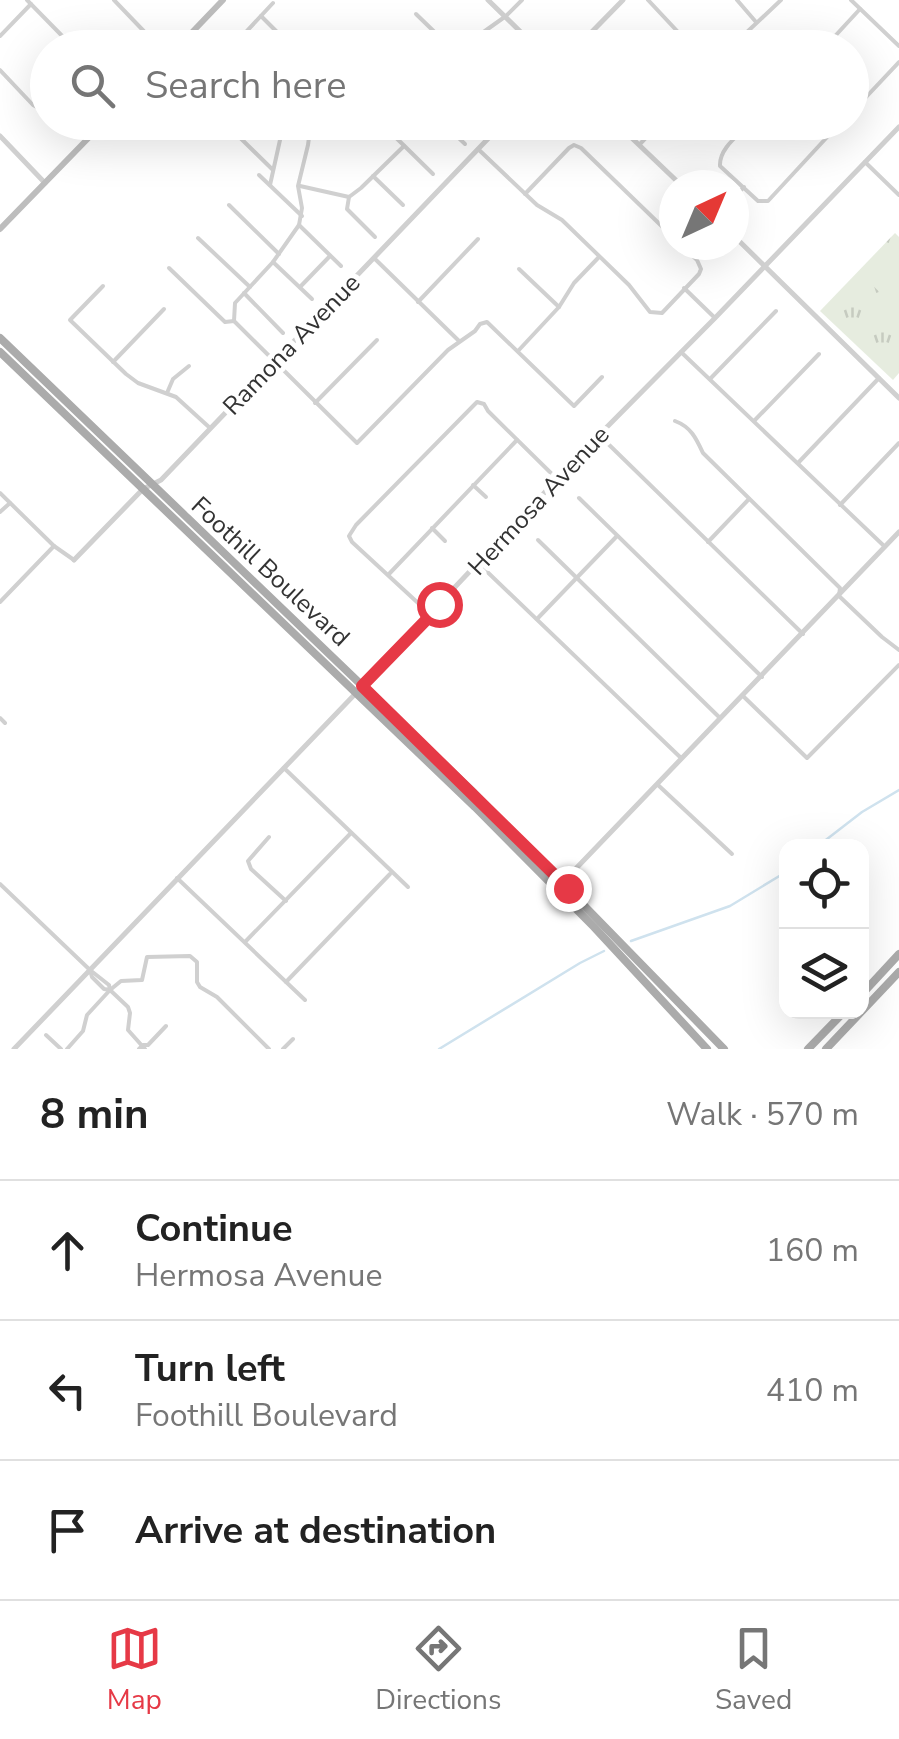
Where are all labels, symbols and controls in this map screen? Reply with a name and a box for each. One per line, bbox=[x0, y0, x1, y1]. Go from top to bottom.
search box bbox=[30, 30, 869, 140]
icon: search bbox=[65, 58, 120, 113]
text: Search here bbox=[145, 60, 346, 111]
north arrow bbox=[659, 170, 749, 260]
street label: Ramona Avenue bbox=[216, 267, 368, 423]
street label: Hermosa Avenue bbox=[460, 418, 617, 583]
street label: Foothill Boulevard bbox=[184, 489, 357, 654]
route start bbox=[417, 582, 463, 628]
map controls bbox=[779, 839, 869, 1019]
button: locate bbox=[779, 839, 869, 929]
route end bbox=[546, 866, 592, 912]
button: layers bbox=[779, 929, 869, 1019]
text: 8 min bbox=[40, 1086, 149, 1143]
text: Walk · 570 m bbox=[666, 1093, 859, 1136]
text: Continue bbox=[135, 1203, 293, 1254]
icon: ahead bbox=[40, 1223, 95, 1278]
text: 160 m bbox=[766, 1229, 859, 1272]
text: Hermosa Avenue bbox=[135, 1254, 383, 1297]
text: Turn left bbox=[135, 1343, 285, 1394]
icon: left bbox=[40, 1363, 95, 1418]
text: 410 m bbox=[766, 1369, 859, 1412]
text: Foothill Boulevard bbox=[135, 1394, 398, 1437]
icon: arrive bbox=[40, 1503, 95, 1558]
text: Arrive at destination bbox=[135, 1505, 496, 1556]
tab: Map bbox=[107, 1621, 162, 1719]
tab: Directions bbox=[375, 1621, 501, 1719]
tab: Saved bbox=[715, 1621, 792, 1719]

